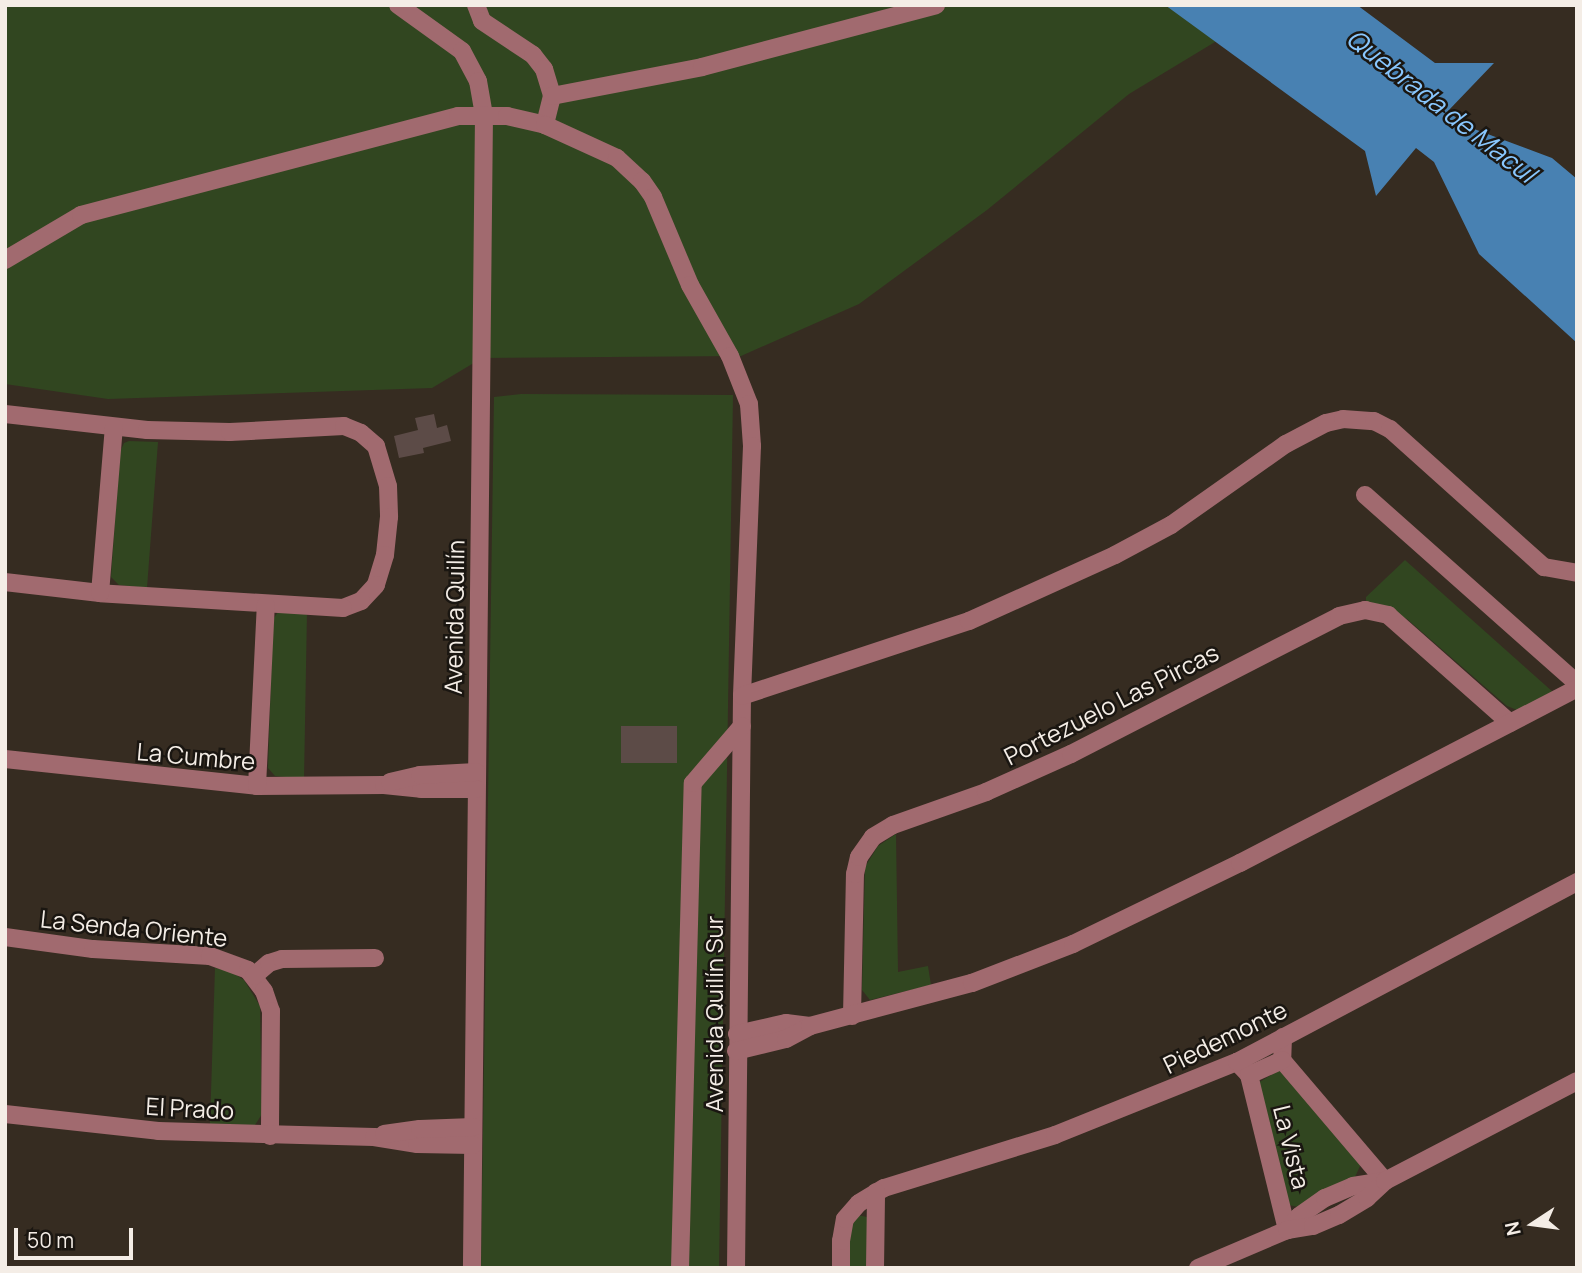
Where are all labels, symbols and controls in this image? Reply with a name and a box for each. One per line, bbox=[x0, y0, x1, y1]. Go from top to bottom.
water label: Quebrada de Macul bbox=[1340, 23, 1542, 189]
street label: Avenida Quilín bbox=[438, 539, 470, 695]
street label: Portezuelo Las Pircas bbox=[999, 637, 1223, 771]
street label: La Cumbre bbox=[136, 736, 256, 776]
street label: La Senda Oriente bbox=[39, 904, 229, 952]
street label: Avenida Quilín Sur bbox=[700, 915, 728, 1113]
street label: Piedemonte bbox=[1159, 995, 1291, 1079]
street label: El Prado bbox=[145, 1091, 235, 1125]
street label: La Vista bbox=[1268, 1102, 1316, 1192]
north arrow bbox=[1498, 1189, 1568, 1259]
scale bar bbox=[18, 1214, 136, 1258]
text: N bbox=[1498, 1219, 1527, 1238]
text: 50 m bbox=[27, 1226, 74, 1254]

